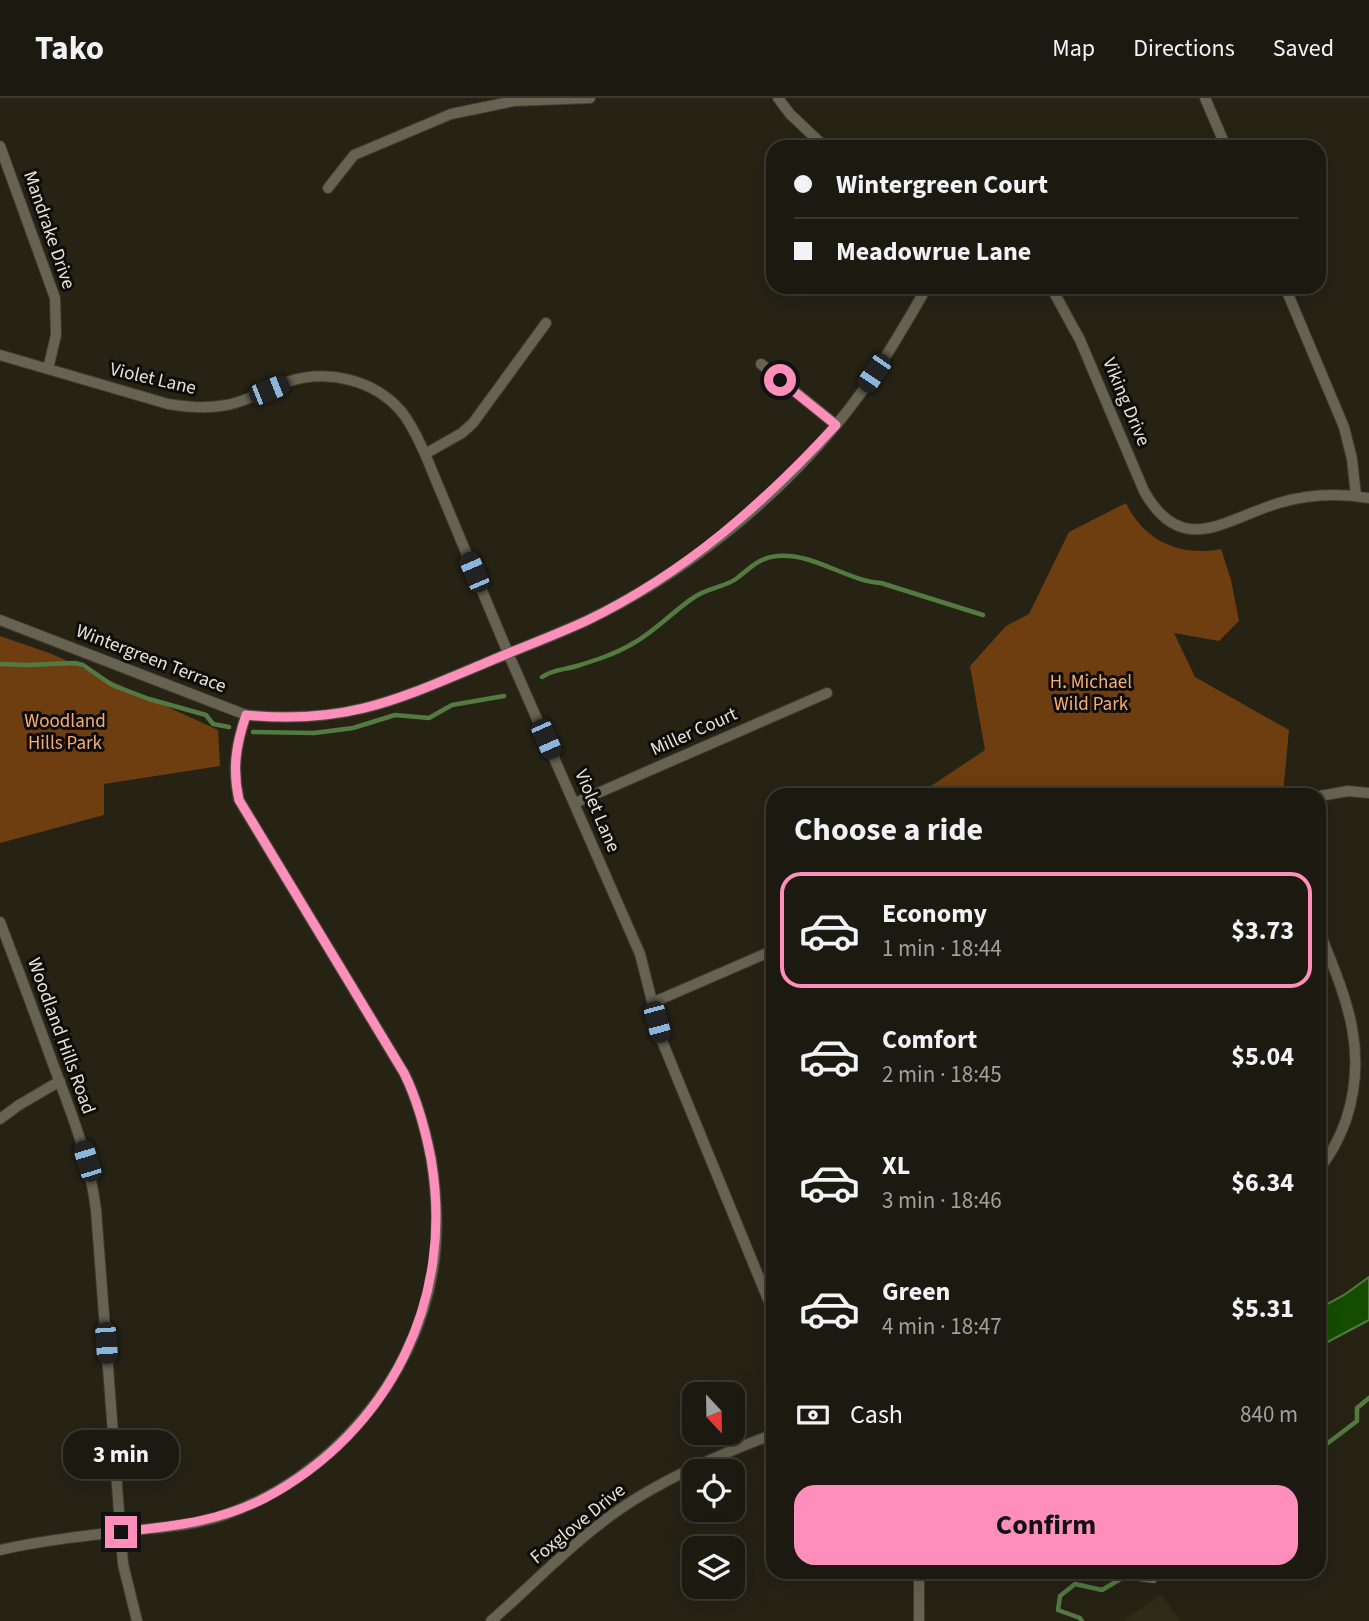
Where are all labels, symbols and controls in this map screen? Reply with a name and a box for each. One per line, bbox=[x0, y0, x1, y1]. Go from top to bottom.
text: Tako bbox=[35, 25, 104, 72]
text: Map bbox=[1052, 31, 1095, 66]
text: Directions bbox=[1133, 31, 1235, 66]
text: Saved bbox=[1273, 31, 1334, 66]
text: Wintergreen Court bbox=[836, 166, 1048, 203]
street label: Mandrake Drive bbox=[16, 167, 82, 293]
text: Meadowrue Lane bbox=[836, 233, 1031, 270]
car bbox=[854, 350, 895, 396]
street label: Viking Drive bbox=[1095, 354, 1157, 450]
street label: Violet Lane bbox=[107, 356, 199, 402]
route start bbox=[764, 364, 796, 396]
car bbox=[246, 372, 293, 408]
car bbox=[457, 549, 492, 595]
street label: Wintergreen Terrace bbox=[72, 618, 230, 700]
park label: H. Michael Wild Park bbox=[1050, 669, 1132, 718]
street label: Miller Court bbox=[646, 701, 742, 763]
park label: Woodland Hills Park bbox=[24, 708, 106, 757]
car bbox=[528, 716, 565, 762]
street label: Violet Lane bbox=[567, 765, 627, 857]
text: Choose a ride bbox=[794, 807, 983, 853]
text: Economy bbox=[882, 895, 987, 932]
icon: car bbox=[798, 899, 861, 962]
text: $3.73 bbox=[1231, 912, 1294, 949]
text: 1 min · 18:44 bbox=[882, 932, 1002, 965]
street label: Woodland Hills Road bbox=[20, 954, 102, 1118]
car bbox=[642, 999, 673, 1045]
text: Comfort bbox=[882, 1021, 977, 1058]
icon: car bbox=[798, 1025, 861, 1088]
text: $5.04 bbox=[1231, 1038, 1294, 1075]
text: 2 min · 18:45 bbox=[882, 1058, 1002, 1091]
car bbox=[71, 1138, 104, 1184]
text: XL bbox=[882, 1147, 910, 1184]
icon: car bbox=[798, 1151, 861, 1214]
text: $6.34 bbox=[1231, 1164, 1294, 1201]
text: 3 min · 18:46 bbox=[882, 1184, 1002, 1217]
text: Green bbox=[882, 1273, 950, 1310]
icon: car bbox=[798, 1277, 861, 1340]
text: $5.31 bbox=[1231, 1290, 1294, 1327]
text: 4 min · 18:47 bbox=[882, 1310, 1002, 1343]
car bbox=[95, 1321, 118, 1365]
north arrow bbox=[682, 1382, 746, 1446]
map controls bbox=[682, 1382, 745, 1599]
icon: cash bbox=[794, 1396, 832, 1434]
text: Cash bbox=[850, 1396, 903, 1433]
text: 840 m bbox=[1240, 1398, 1298, 1431]
callout: 3 min bbox=[63, 1430, 179, 1480]
text: 3 min bbox=[93, 1438, 149, 1471]
button: locate bbox=[682, 1459, 745, 1522]
street label: Foxglove Drive bbox=[525, 1477, 631, 1571]
button: Confirm bbox=[794, 1485, 1298, 1565]
route end bbox=[105, 1516, 137, 1548]
button: layers bbox=[682, 1536, 745, 1599]

